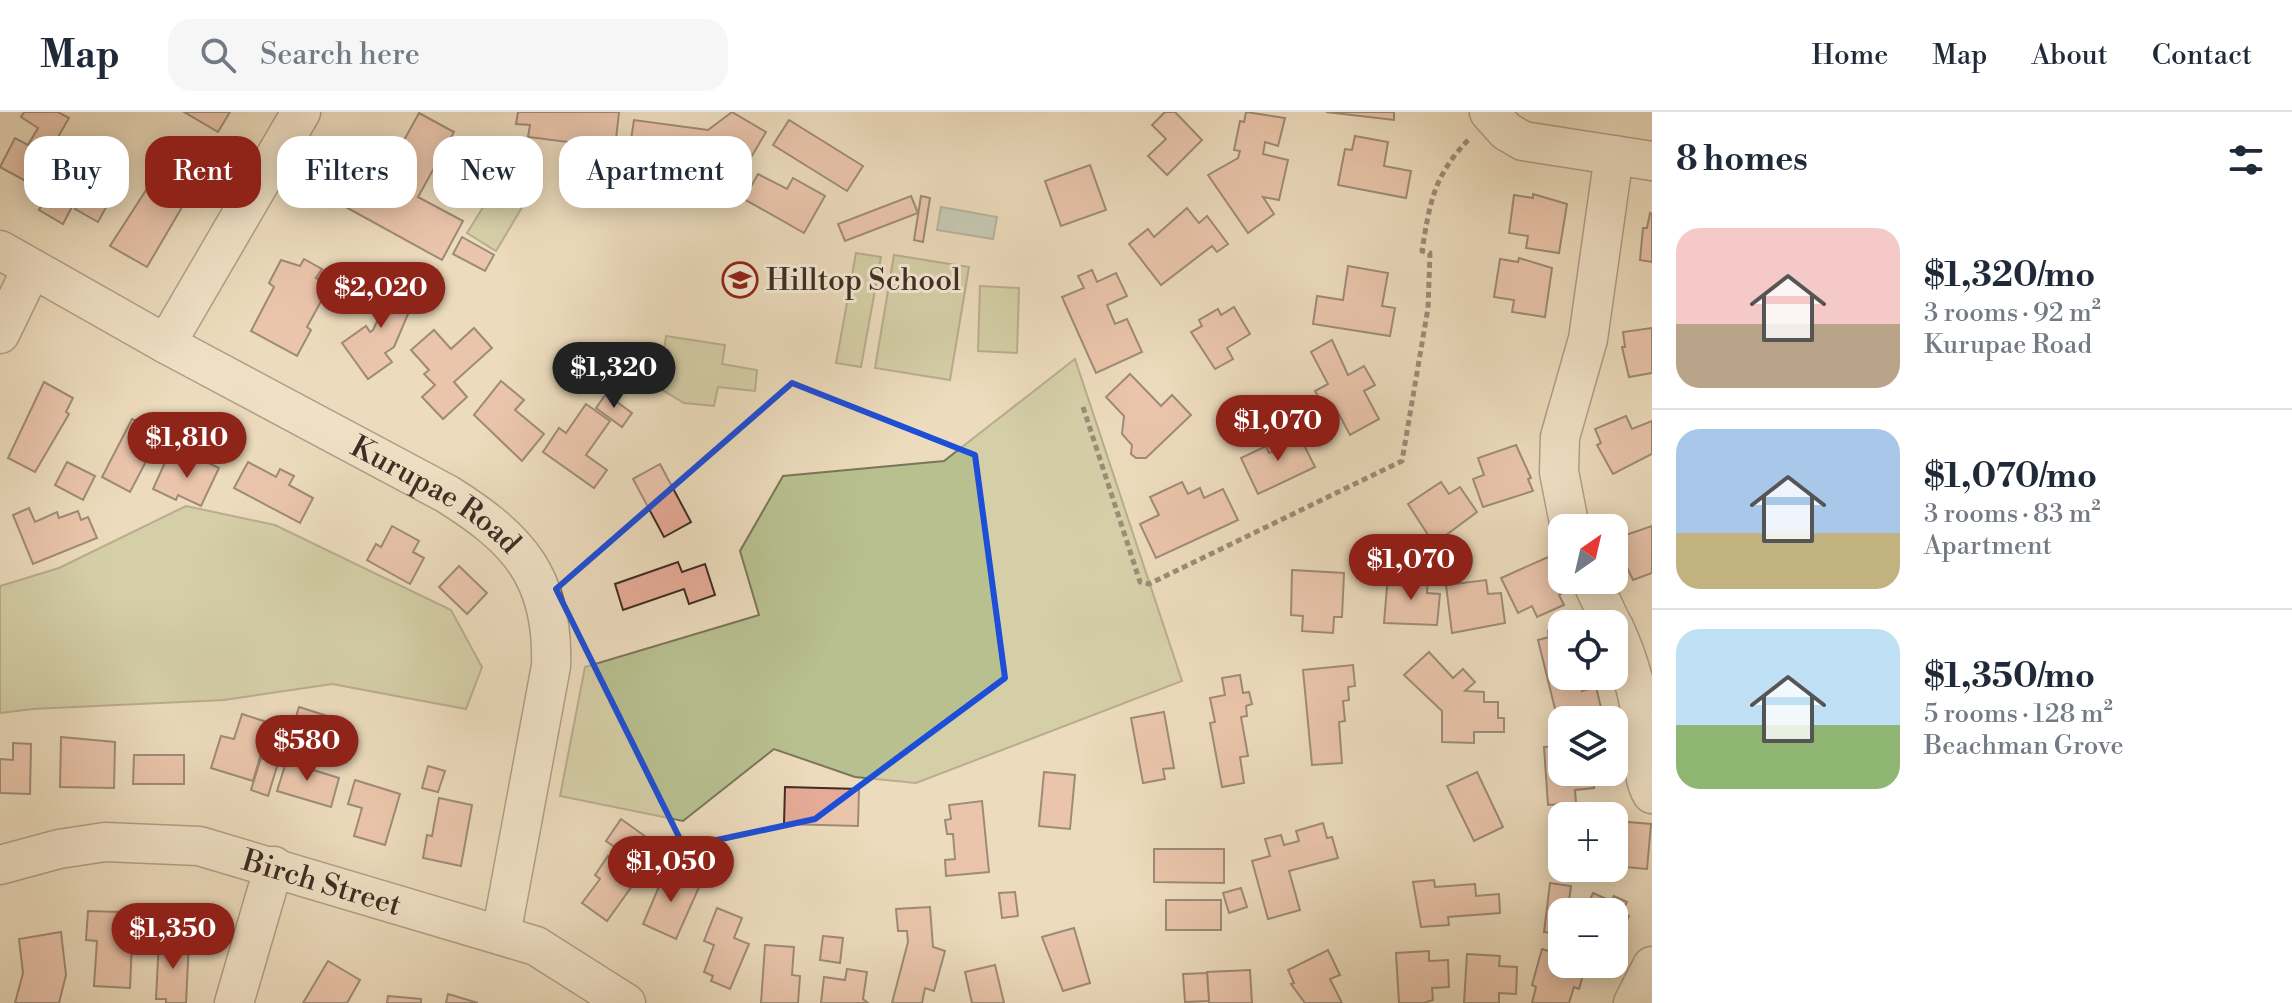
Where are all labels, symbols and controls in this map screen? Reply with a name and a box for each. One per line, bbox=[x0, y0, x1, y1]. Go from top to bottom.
search box bbox=[168, 19, 728, 91]
text: Map bbox=[40, 32, 120, 79]
icon: search bbox=[196, 33, 240, 77]
text: Search here bbox=[260, 36, 420, 74]
text: Home bbox=[1812, 38, 1888, 73]
text: Map bbox=[1932, 38, 1987, 73]
text: About bbox=[2031, 38, 2108, 73]
text: Contact bbox=[2152, 38, 2252, 73]
chip: Buy bbox=[24, 136, 129, 208]
chip: Rent bbox=[145, 136, 261, 208]
chip: Filters bbox=[277, 136, 417, 208]
chip: New bbox=[433, 136, 543, 208]
chip: Apartment bbox=[559, 136, 752, 208]
icon: filters bbox=[2224, 138, 2268, 182]
text: 8 homes bbox=[1676, 139, 1808, 181]
text: $1,320/mo bbox=[1924, 255, 2095, 297]
icon: home bbox=[1740, 260, 1836, 356]
school or university icon: Hilltop School bbox=[721, 261, 759, 299]
pin: $2,020 bbox=[316, 262, 446, 330]
place label: Hilltop School bbox=[766, 262, 961, 300]
text: $2,020 bbox=[334, 272, 428, 304]
text: 3 rooms · 92 m² bbox=[1924, 297, 2101, 329]
text: Kurupae Road bbox=[1924, 329, 2092, 361]
pin: $1,320 bbox=[549, 342, 679, 410]
text: $1,320 bbox=[570, 352, 658, 384]
pin: $1,070 bbox=[1213, 395, 1343, 463]
text: $1,070 bbox=[1234, 405, 1322, 437]
pin: $1,810 bbox=[122, 412, 252, 480]
text: $1,810 bbox=[146, 422, 228, 454]
street label: Kurupae Road bbox=[344, 428, 529, 562]
text: $1,070/mo bbox=[1924, 456, 2097, 498]
icon: home bbox=[1740, 461, 1836, 557]
text: 3 rooms · 83 m² bbox=[1924, 498, 2101, 530]
north arrow bbox=[1548, 514, 1628, 594]
map controls bbox=[1548, 514, 1628, 978]
text: Apartment bbox=[1924, 530, 2052, 562]
pin: $1,070 bbox=[1346, 534, 1476, 602]
text: $1,070 bbox=[1367, 544, 1455, 576]
button: locate bbox=[1548, 610, 1628, 690]
text: $1,350/mo bbox=[1924, 656, 2095, 698]
icon: home bbox=[1740, 661, 1836, 757]
text: 5 rooms · 128 m² bbox=[1924, 698, 2113, 730]
button: layers bbox=[1548, 706, 1628, 786]
pin: $580 bbox=[260, 715, 354, 783]
text: $580 bbox=[273, 725, 341, 757]
text: Beachman Grove bbox=[1924, 730, 2124, 762]
button: + bbox=[1548, 802, 1628, 882]
pin: $1,050 bbox=[606, 836, 736, 904]
street label: Birch Street bbox=[237, 842, 406, 925]
text: $1,050 bbox=[626, 846, 716, 878]
button: − bbox=[1548, 898, 1628, 978]
pin: $1,350 bbox=[108, 903, 238, 971]
text: $1,350 bbox=[130, 913, 216, 945]

